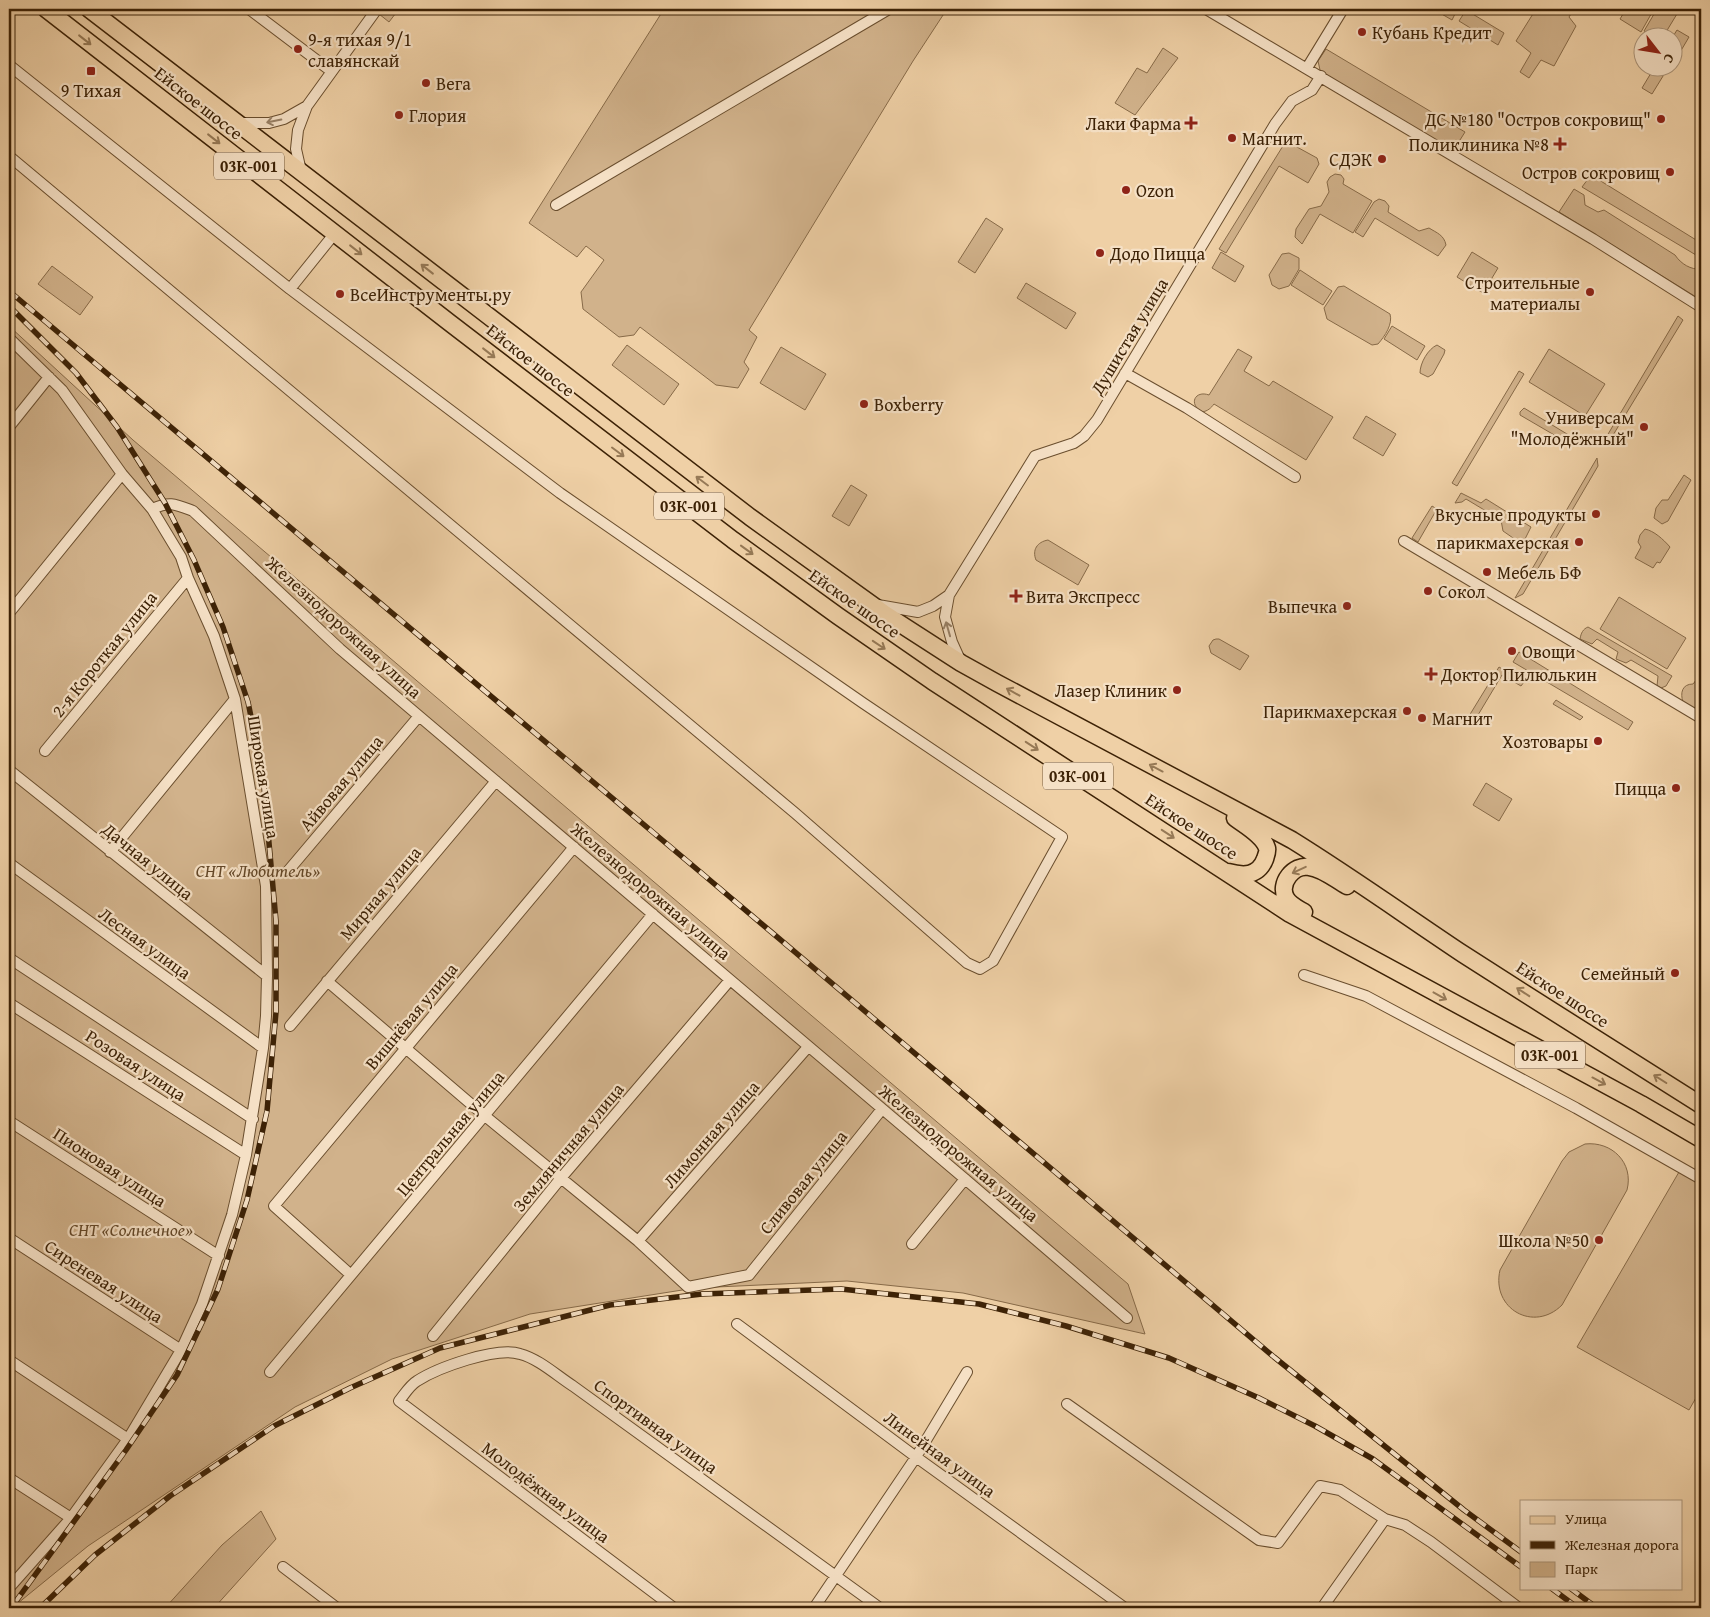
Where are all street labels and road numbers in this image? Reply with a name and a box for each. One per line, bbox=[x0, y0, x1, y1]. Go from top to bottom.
street label: Ейское шоссе bbox=[149, 60, 249, 146]
road number: 03К-001 bbox=[214, 153, 284, 180]
street label: Душистая улица bbox=[1083, 272, 1175, 400]
street label: Ейское шоссе bbox=[481, 317, 581, 403]
road number: 03К-001 bbox=[654, 492, 724, 520]
street label: Железнодорожная улица bbox=[259, 549, 428, 705]
street label: Ейское шоссе bbox=[804, 562, 906, 644]
street label: 2-я Короткая улица bbox=[45, 585, 164, 723]
street label: Широкая улица bbox=[241, 713, 287, 841]
street label: Айвовая улица bbox=[293, 729, 390, 837]
road number: 03К-001 bbox=[1043, 762, 1113, 789]
street label: Ейское шоссе bbox=[1140, 786, 1244, 866]
street label: Дачная улица bbox=[96, 815, 200, 906]
street label: Железнодорожная улица bbox=[564, 815, 737, 967]
street label: Мирная улица bbox=[333, 840, 428, 946]
street label: Лесная улица bbox=[93, 900, 197, 986]
street label: Ейское шоссе bbox=[1511, 954, 1615, 1034]
street label: Вишнёвая улица bbox=[358, 956, 464, 1075]
street label: Розовая улица bbox=[80, 1022, 192, 1108]
road number: 03К-001 bbox=[1515, 1042, 1585, 1068]
street label: Центральная улица bbox=[389, 1064, 511, 1202]
street label: Лимонная улица bbox=[656, 1074, 766, 1194]
street label: Земляничная улица bbox=[506, 1076, 630, 1217]
street label: Железнодорожная улица bbox=[872, 1077, 1045, 1229]
street label: Пионовая улица bbox=[48, 1120, 172, 1214]
street label: Сливовая улица bbox=[752, 1124, 854, 1240]
street label: Сиреневая улица bbox=[39, 1232, 169, 1330]
street label: Спортивная улица bbox=[588, 1372, 724, 1481]
street label: Линейная улица bbox=[878, 1404, 1002, 1504]
street label: Молодёжная улица bbox=[476, 1435, 616, 1550]

